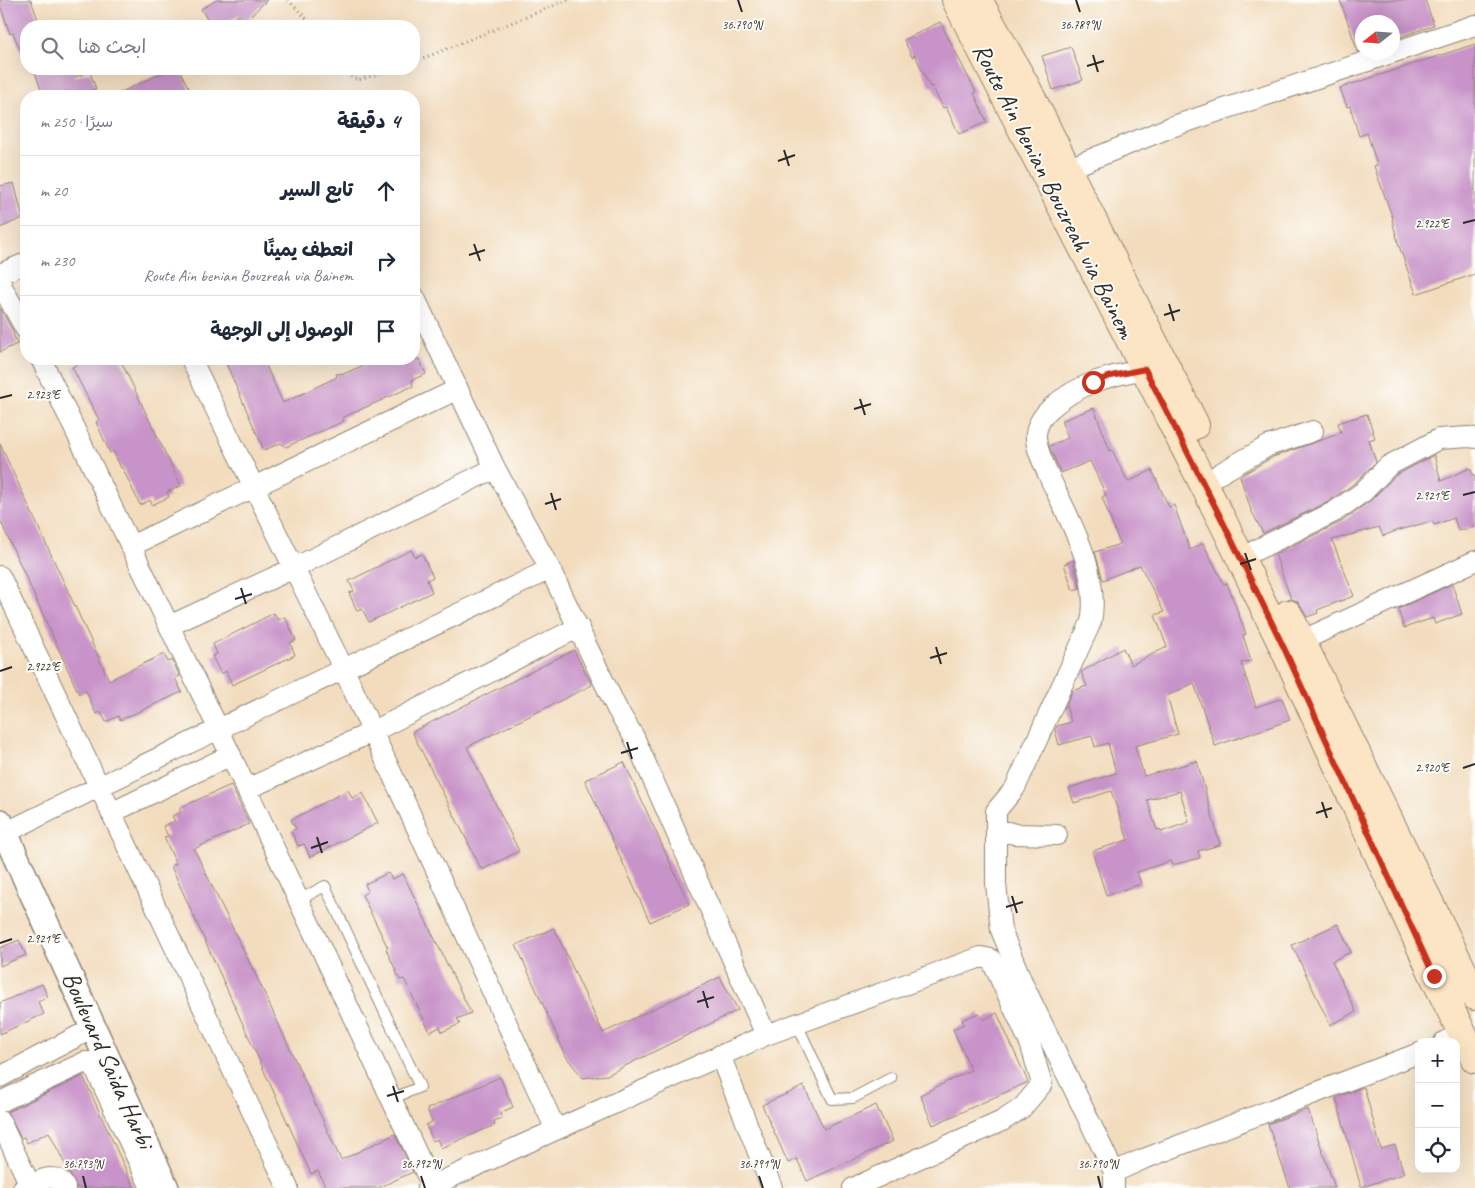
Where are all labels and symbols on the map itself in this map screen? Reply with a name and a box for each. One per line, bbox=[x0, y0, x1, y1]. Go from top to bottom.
north arrow bbox=[1355, 15, 1400, 60]
text: 36.790°N bbox=[722, 17, 764, 33]
text: 36.789°N bbox=[1060, 17, 1102, 33]
street label: Route Ain benian Bouzreah via Bainem bbox=[965, 38, 1143, 346]
text: 2.922°E bbox=[1415, 216, 1451, 232]
route start bbox=[1082, 371, 1105, 394]
text: 2.923°E bbox=[26, 387, 62, 403]
text: 2.921°E bbox=[1415, 488, 1451, 504]
text: 2.922°E bbox=[26, 659, 62, 675]
text: 2.920°E bbox=[1415, 760, 1451, 776]
text: 2.921°E bbox=[26, 931, 62, 947]
route end bbox=[1423, 965, 1446, 988]
street label: Boulevard Saida Harbi bbox=[55, 967, 163, 1156]
text: 36.793°N bbox=[63, 1156, 105, 1172]
text: 36.792°N bbox=[401, 1156, 443, 1172]
text: 36.791°N bbox=[739, 1156, 781, 1172]
text: 36.790°N bbox=[1078, 1156, 1120, 1172]

